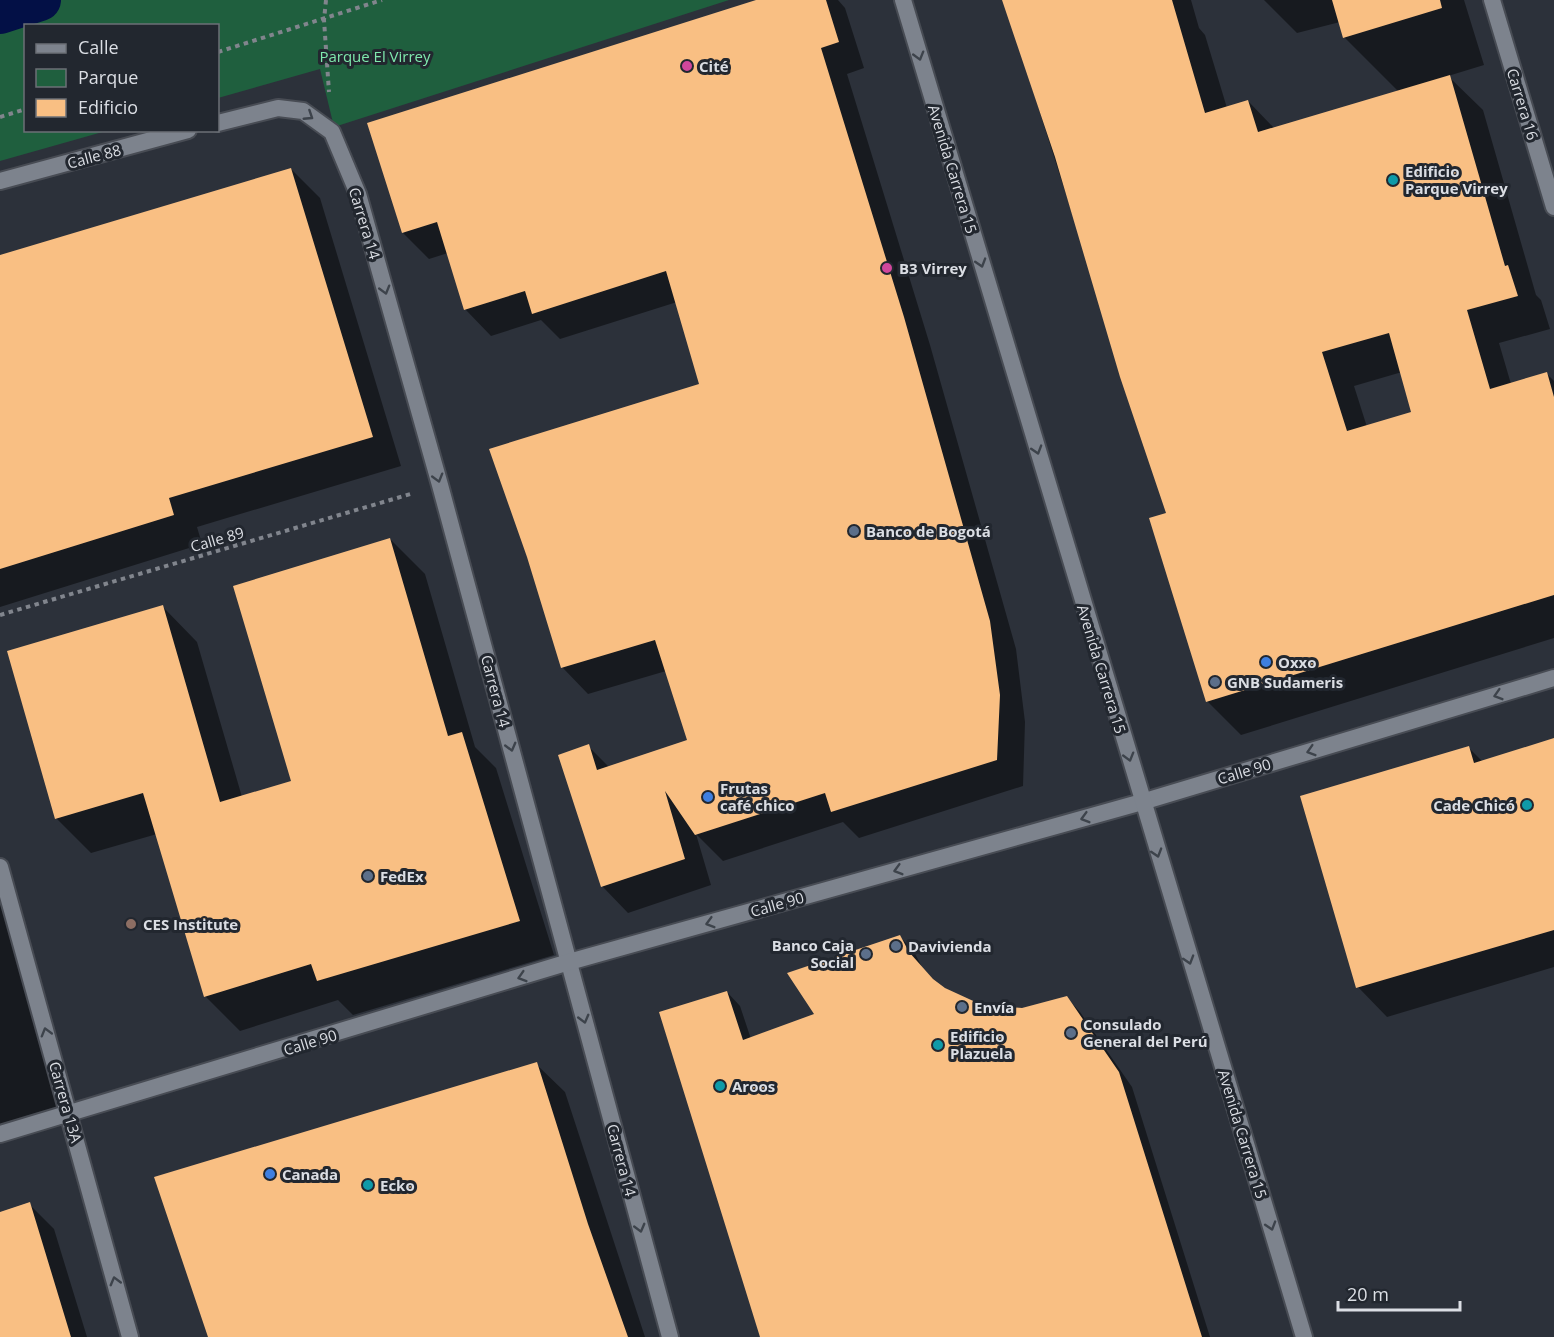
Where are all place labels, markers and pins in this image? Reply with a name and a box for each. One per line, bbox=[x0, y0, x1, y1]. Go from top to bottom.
place label: Cité bbox=[699, 56, 729, 76]
marker: Cité bbox=[680, 59, 694, 73]
place label: Edificio Parque Virrey bbox=[1405, 161, 1508, 198]
marker: Edificio Parque Virrey bbox=[1386, 173, 1400, 187]
place label: B3 Virrey bbox=[899, 258, 967, 278]
marker: B3 Virrey bbox=[880, 261, 894, 275]
place label: Banco de Bogotá bbox=[866, 521, 991, 541]
marker: Banco de Bogotá bbox=[847, 524, 861, 538]
place label: Oxxo bbox=[1278, 652, 1317, 672]
marker: Oxxo bbox=[1259, 655, 1273, 669]
place label: GNB Sudameris bbox=[1227, 672, 1343, 692]
marker: GNB Sudameris bbox=[1208, 675, 1222, 689]
place label: Frutas café chico bbox=[720, 778, 795, 815]
marker: Frutas café chico bbox=[701, 790, 715, 804]
place label: Cade Chicó bbox=[1433, 795, 1515, 815]
marker: Cade Chicó bbox=[1520, 798, 1534, 812]
place label: FedEx bbox=[380, 866, 424, 886]
marker: FedEx bbox=[361, 869, 375, 883]
place label: CES Institute bbox=[143, 914, 238, 934]
marker: CES Institute bbox=[124, 917, 138, 931]
place label: Banco Caja Social bbox=[772, 935, 854, 972]
place label: Davivienda bbox=[908, 936, 992, 956]
marker: Davivienda bbox=[889, 939, 903, 953]
marker: Banco Caja Social bbox=[859, 947, 873, 961]
place label: Envía bbox=[974, 997, 1014, 1017]
marker: Envía bbox=[955, 1000, 969, 1014]
place label: Consulado General del Perú bbox=[1083, 1014, 1208, 1051]
place label: Edificio Plazuela bbox=[950, 1026, 1013, 1063]
marker: Consulado General del Perú bbox=[1064, 1026, 1078, 1040]
marker: Edificio Plazuela bbox=[931, 1038, 945, 1052]
place label: Aroos bbox=[732, 1076, 775, 1096]
marker: Aroos bbox=[713, 1079, 727, 1093]
place label: Canada bbox=[282, 1164, 338, 1184]
marker: Canada bbox=[263, 1167, 277, 1181]
place label: Ecko bbox=[380, 1175, 415, 1195]
marker: Ecko bbox=[361, 1178, 375, 1192]

